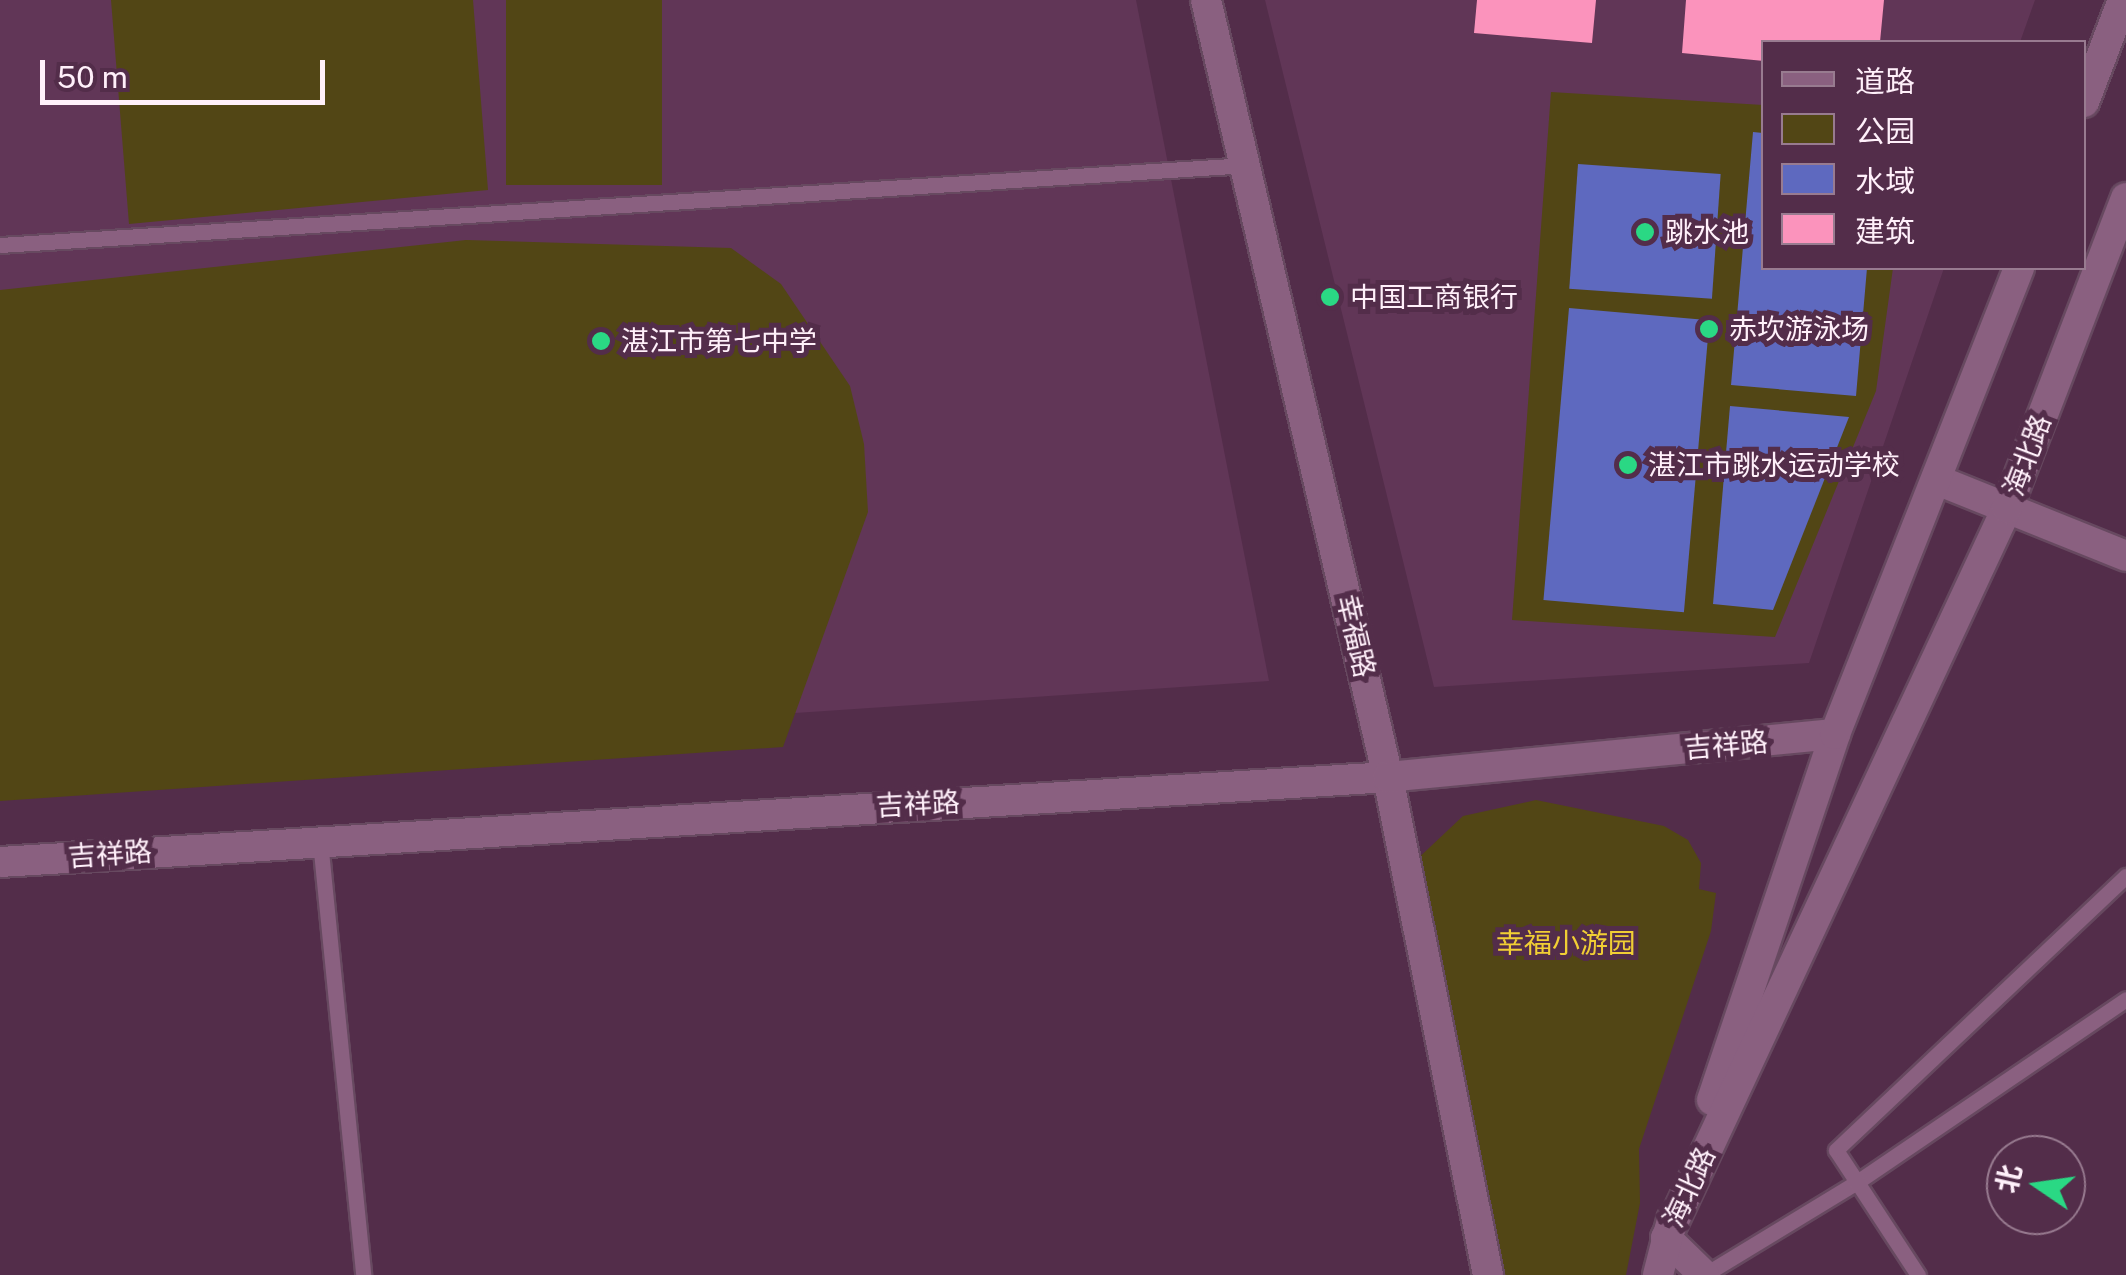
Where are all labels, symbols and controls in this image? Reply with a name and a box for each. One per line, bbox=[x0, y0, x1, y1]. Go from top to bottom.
scale bar bbox=[45, 40, 330, 102]
legend bbox=[1761, 40, 2086, 270]
text: 50 m bbox=[57, 59, 128, 95]
text: 道路 bbox=[1855, 63, 1915, 99]
text: 公园 bbox=[1855, 113, 1915, 149]
text: 水域 bbox=[1855, 163, 1915, 199]
text: 建筑 bbox=[1855, 213, 1915, 249]
place label: 跳水池 bbox=[1665, 215, 1749, 249]
marker: 跳水池 bbox=[1634, 221, 1656, 243]
place label: 中国工商银行 bbox=[1350, 280, 1518, 314]
marker: 中国工商银行 bbox=[1319, 286, 1341, 308]
place label: 赤坎游泳场 bbox=[1729, 312, 1869, 346]
marker: 赤坎游泳场 bbox=[1698, 318, 1720, 340]
place label: 湛江市第七中学 bbox=[621, 324, 817, 358]
marker: 湛江市第七中学 bbox=[590, 330, 612, 352]
street label: 海北路 bbox=[1996, 410, 2058, 500]
place label: 湛江市跳水运动学校 bbox=[1648, 448, 1900, 482]
marker: 湛江市跳水运动学校 bbox=[1617, 454, 1639, 476]
street label: 幸福路 bbox=[1330, 591, 1382, 681]
street label: 吉祥路 bbox=[1683, 725, 1769, 765]
street label: 吉祥路 bbox=[875, 785, 961, 823]
street label: 吉祥路 bbox=[67, 834, 153, 874]
park label: 幸福小游园 bbox=[1496, 926, 1636, 960]
north arrow bbox=[1986, 1135, 2086, 1235]
street label: 海北路 bbox=[1656, 1142, 1722, 1232]
text: 北 bbox=[1989, 1161, 2027, 1196]

